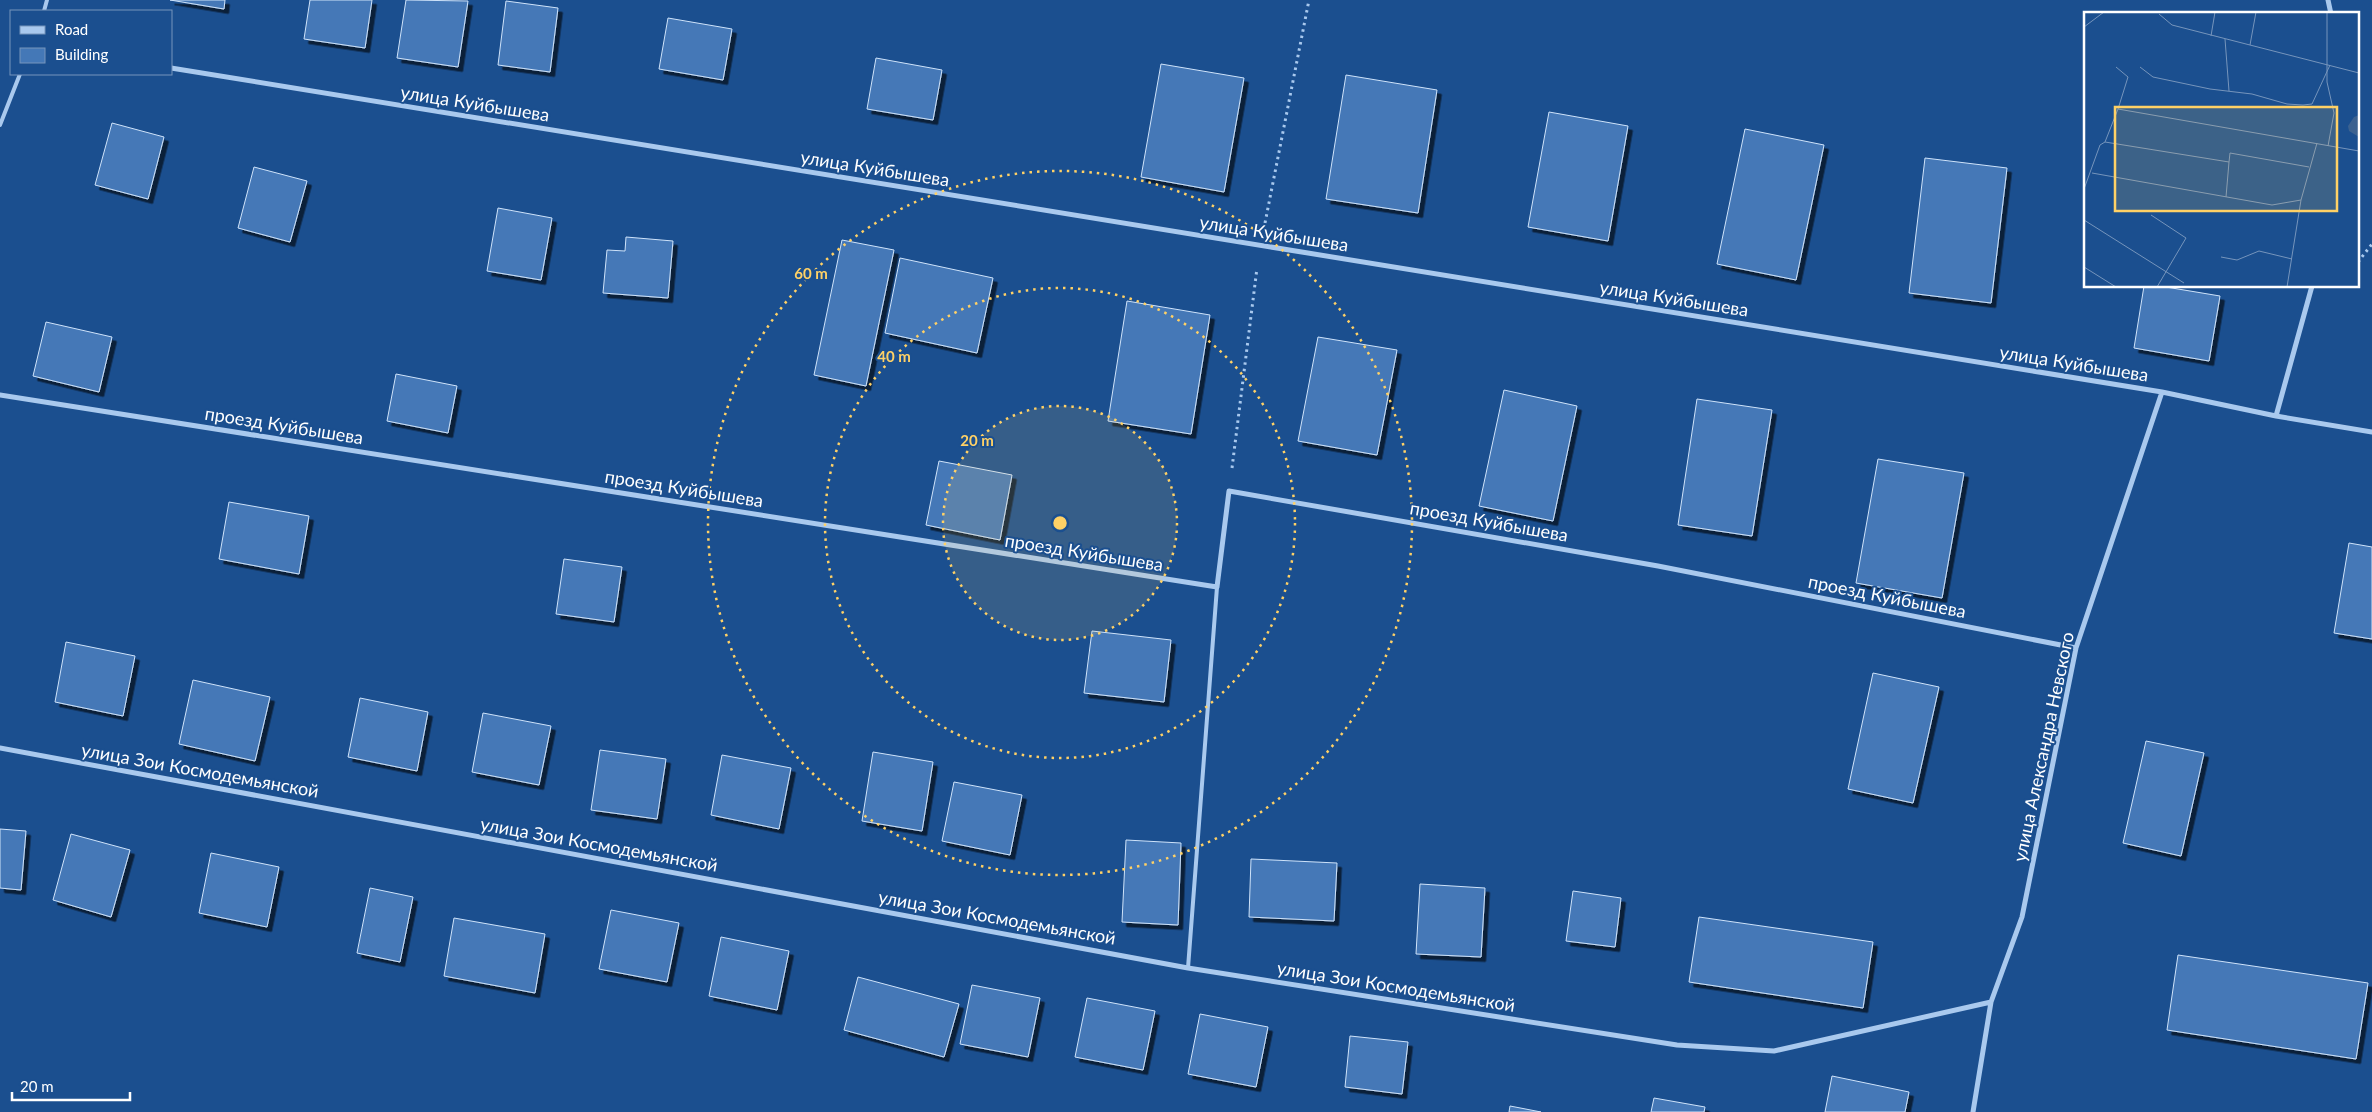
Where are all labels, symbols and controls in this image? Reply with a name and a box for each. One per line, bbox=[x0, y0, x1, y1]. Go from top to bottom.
legend bbox=[10, 10, 172, 75]
inset map bbox=[2084, 12, 2360, 288]
text: Road bbox=[55, 20, 88, 38]
text: Building bbox=[55, 45, 108, 63]
street label: улица Куйбышева bbox=[399, 80, 551, 126]
street label: улица Куйбышева bbox=[799, 145, 951, 191]
street label: улица Куйбышева bbox=[1198, 210, 1350, 256]
text: 60 m bbox=[794, 264, 828, 282]
street label: улица Куйбышева bbox=[1598, 275, 1750, 321]
street label: улица Куйбышева bbox=[1998, 340, 2150, 386]
text: 40 m bbox=[877, 347, 911, 365]
street label: проезд Куйбышева bbox=[203, 402, 365, 448]
text: 20 m bbox=[960, 431, 994, 449]
street label: проезд Куйбышева bbox=[603, 465, 765, 511]
street label: проезд Куйбышева bbox=[1408, 496, 1570, 546]
centre of rings bbox=[1051, 514, 1069, 532]
street label: проезд Куйбышева bbox=[1003, 529, 1165, 575]
street label: проезд Куйбышева bbox=[1806, 570, 1968, 622]
street label: улица Александра Невского bbox=[2008, 630, 2078, 864]
street label: улица Зои Космодемьянской bbox=[80, 738, 321, 802]
street label: улица Зои Космодемьянской bbox=[479, 812, 720, 876]
street label: улица Зои Космодемьянской bbox=[877, 885, 1118, 949]
street label: улица Зои Космодемьянской bbox=[1276, 956, 1517, 1016]
scale bar bbox=[12, 1070, 130, 1102]
text: 20 m bbox=[20, 1077, 54, 1095]

